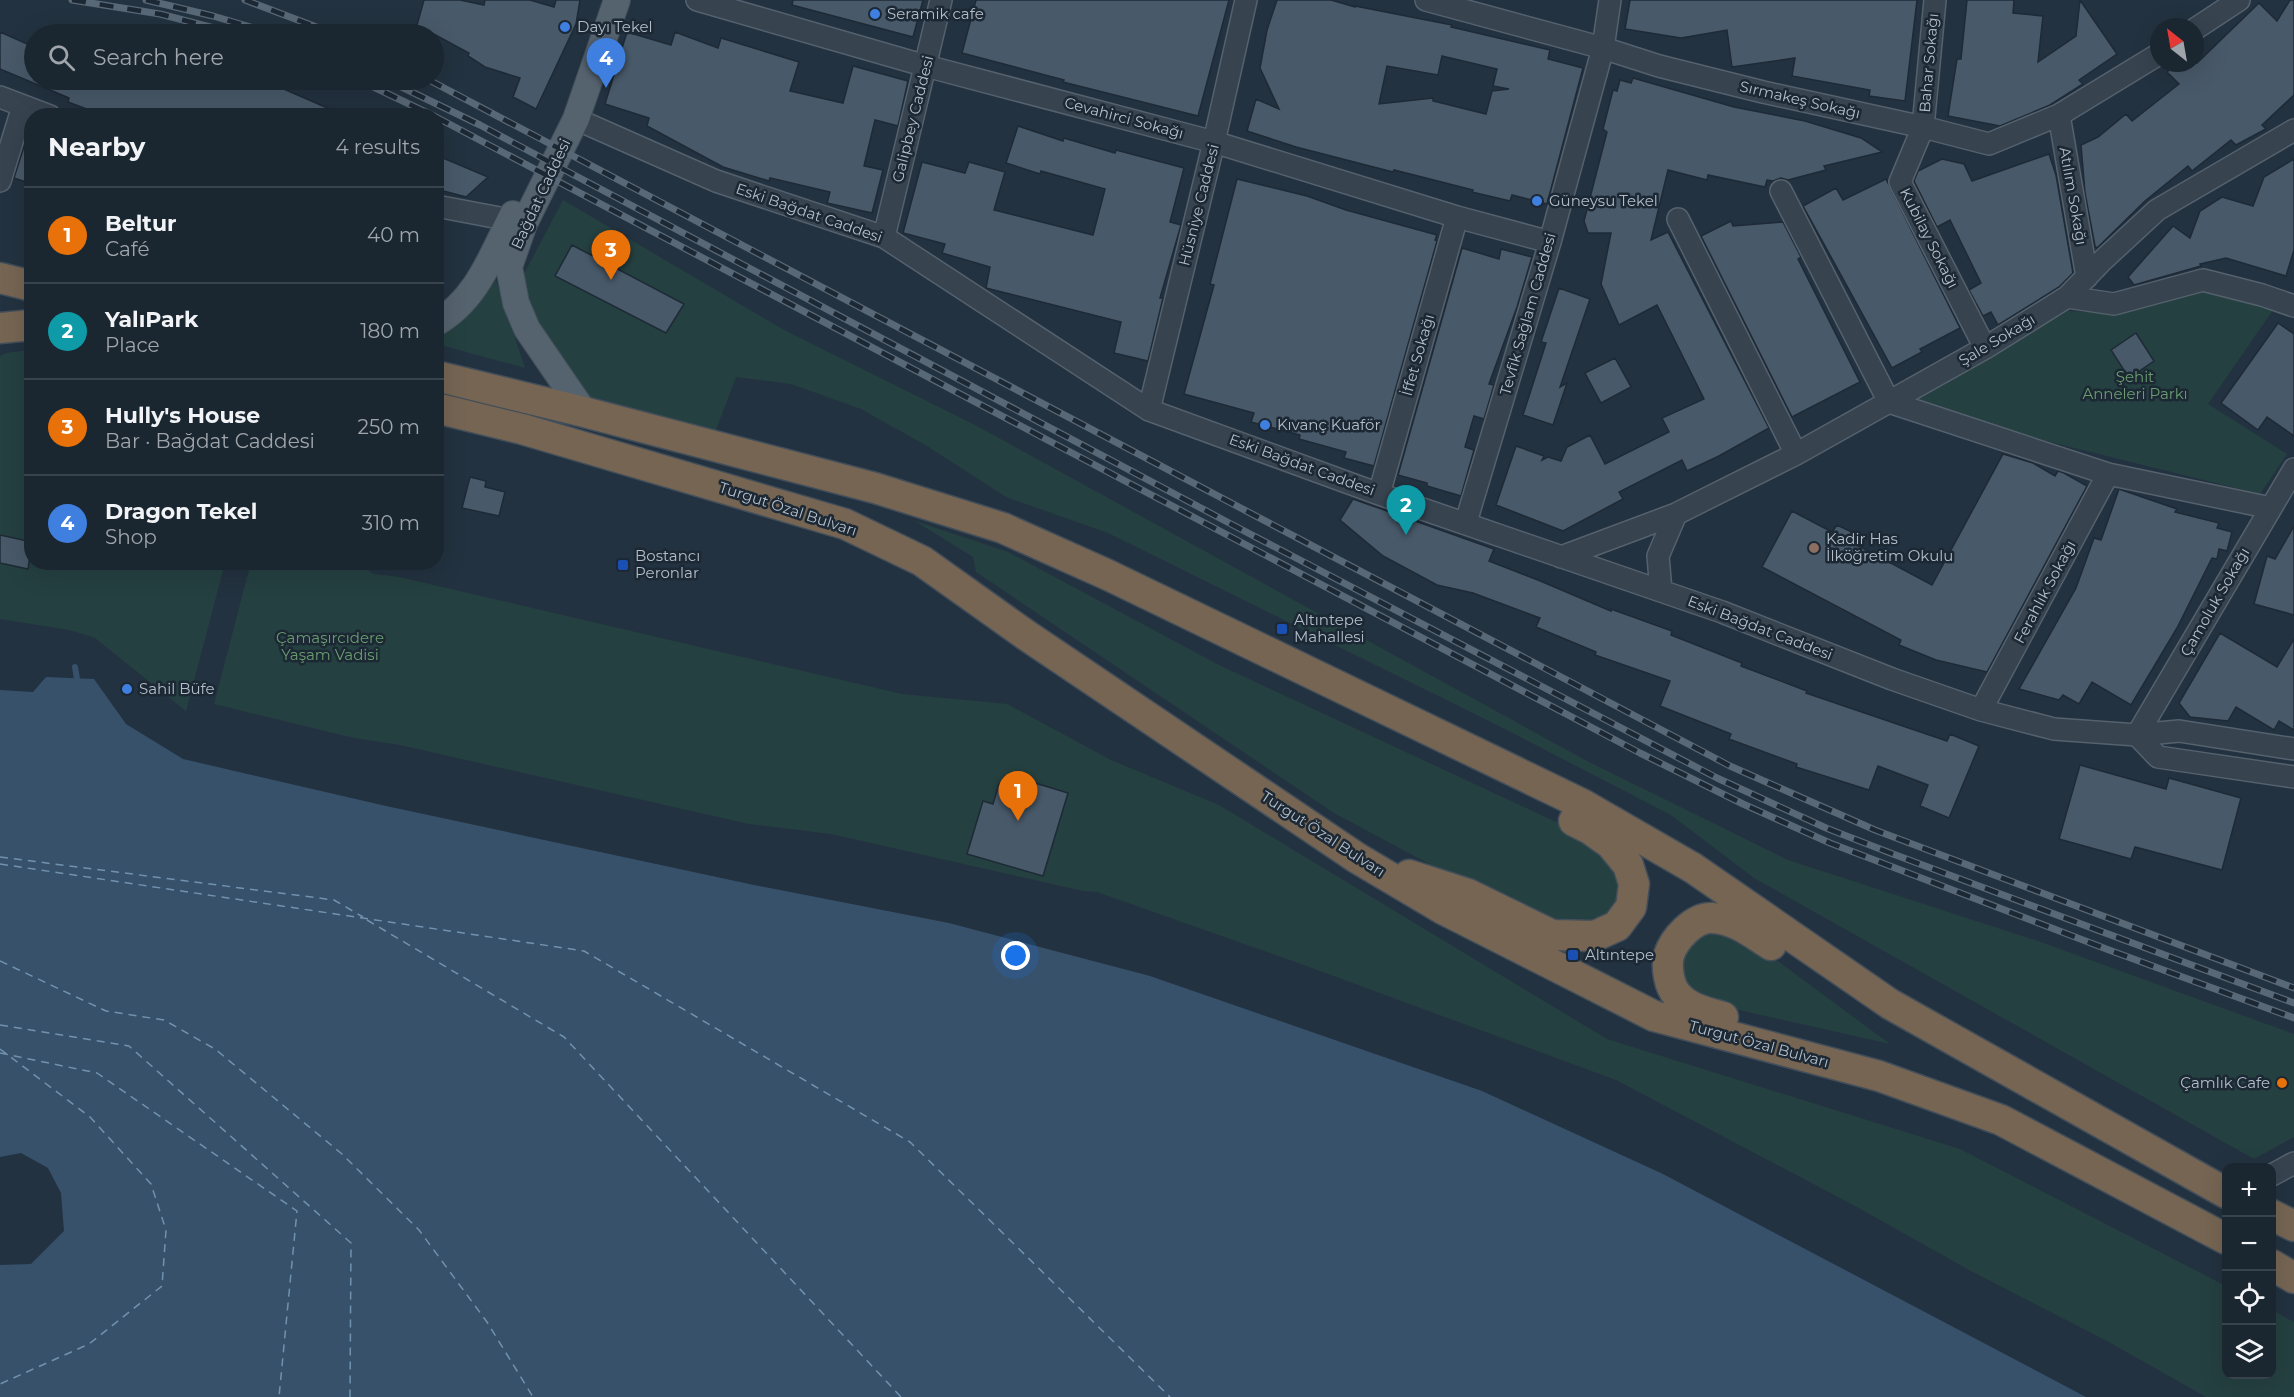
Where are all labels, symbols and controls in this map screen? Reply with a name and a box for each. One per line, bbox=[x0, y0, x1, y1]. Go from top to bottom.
place label: Seramik cafe bbox=[887, 4, 984, 23]
marker: Seramik cafe bbox=[868, 7, 882, 21]
street label: Bahar Sokağı bbox=[1915, 12, 1942, 113]
place label: Dayı Tekel bbox=[577, 17, 653, 36]
north arrow bbox=[2150, 18, 2204, 72]
marker: Dayı Tekel bbox=[558, 20, 572, 34]
search box bbox=[24, 24, 444, 90]
pin: 4 bbox=[586, 38, 626, 88]
icon: search bbox=[45, 41, 78, 74]
text: Search here bbox=[93, 44, 224, 71]
street label: Galipbey Caddesi bbox=[888, 54, 937, 184]
street label: Sırmakeş Sokağı bbox=[1738, 76, 1862, 123]
street label: Cevahirci Sokağı bbox=[1062, 92, 1186, 143]
text: Nearby bbox=[48, 131, 145, 163]
text: 4 results bbox=[335, 135, 420, 159]
street label: Bağdat Caddesi bbox=[507, 136, 574, 252]
street label: Hüsniye Caddesi bbox=[1174, 142, 1223, 268]
street label: Atılım Sokağı bbox=[2056, 145, 2091, 246]
street label: Eski Bağdat Caddesi bbox=[733, 179, 885, 247]
street label: Kubilay Sokağı bbox=[1896, 184, 1963, 291]
place label: Güneysu Tekel bbox=[1549, 191, 1658, 210]
marker: Güneysu Tekel bbox=[1530, 194, 1544, 208]
text: Beltur bbox=[105, 210, 177, 237]
text: 1 bbox=[64, 223, 71, 247]
text: 40 m bbox=[367, 223, 420, 247]
pin: 3 bbox=[592, 230, 630, 280]
street label: Tevfik Sağlam Caddesi bbox=[1495, 230, 1560, 397]
text: Café bbox=[105, 237, 150, 261]
text: YalıPark bbox=[105, 306, 198, 333]
street label: Şale Sokağı bbox=[1955, 309, 2038, 370]
street label: İffet Sokağı bbox=[1397, 312, 1438, 398]
text: 2 bbox=[62, 319, 73, 343]
text: 180 m bbox=[360, 319, 420, 343]
text: Place bbox=[105, 333, 160, 357]
park label: Şehit Anneleri Parkı bbox=[2082, 367, 2188, 403]
text: Hully's House bbox=[105, 402, 260, 429]
text: 3 bbox=[62, 415, 73, 439]
text: 250 m bbox=[358, 415, 420, 439]
place label: Kıvanç Kuaför bbox=[1277, 415, 1380, 434]
marker: Kıvanç Kuaför bbox=[1258, 418, 1272, 432]
text: Bar · Bağdat Caddesi bbox=[105, 429, 315, 453]
street label: Eski Bağdat Caddesi bbox=[1227, 429, 1378, 500]
street label: Turgut Özal Bulvarı bbox=[717, 477, 859, 540]
pin: 2 bbox=[1386, 486, 1426, 535]
text: Dragon Tekel bbox=[105, 498, 257, 525]
text: 4 bbox=[61, 511, 74, 535]
text: 310 m bbox=[362, 511, 420, 535]
text: Shop bbox=[105, 525, 157, 549]
place label: Kadir Has İlköğretim Okulu bbox=[1826, 529, 1953, 565]
street label: Ferahlık Sokağı bbox=[2009, 537, 2080, 647]
marker: Kadir Has İlköğretim Okulu bbox=[1807, 541, 1821, 555]
street label: Çamoluk Sokağı bbox=[2176, 544, 2253, 659]
place label: Bostancı Peronlar bbox=[635, 546, 700, 582]
marker: Bostancı Peronlar bbox=[616, 558, 630, 572]
street label: Eski Bağdat Caddesi bbox=[1685, 591, 1835, 664]
place label: Altıntepe Mahallesi bbox=[1294, 610, 1365, 646]
marker: Altıntepe Mahallesi bbox=[1275, 622, 1289, 636]
park label: Çamaşırcıdere Yaşam Vadisi bbox=[276, 628, 384, 664]
place label: Sahil Büfe bbox=[139, 679, 215, 698]
marker: Sahil Büfe bbox=[120, 682, 134, 696]
pin: 1 bbox=[998, 772, 1038, 821]
street label: Turgut Özal Bulvarı bbox=[1258, 786, 1389, 881]
your location bbox=[1001, 941, 1030, 970]
place label: Altıntepe bbox=[1585, 945, 1654, 964]
marker: Altıntepe bbox=[1566, 948, 1580, 962]
street label: Turgut Özal Bulvarı bbox=[1687, 1016, 1831, 1071]
place label: Çamlık Cafe bbox=[2180, 1073, 2270, 1092]
marker: Çamlık Cafe bbox=[2275, 1076, 2289, 1090]
map controls bbox=[2222, 1163, 2276, 1379]
button: + bbox=[2222, 1163, 2276, 1217]
button: − bbox=[2222, 1217, 2276, 1271]
button: locate bbox=[2222, 1271, 2276, 1325]
button: layers bbox=[2222, 1325, 2276, 1379]

